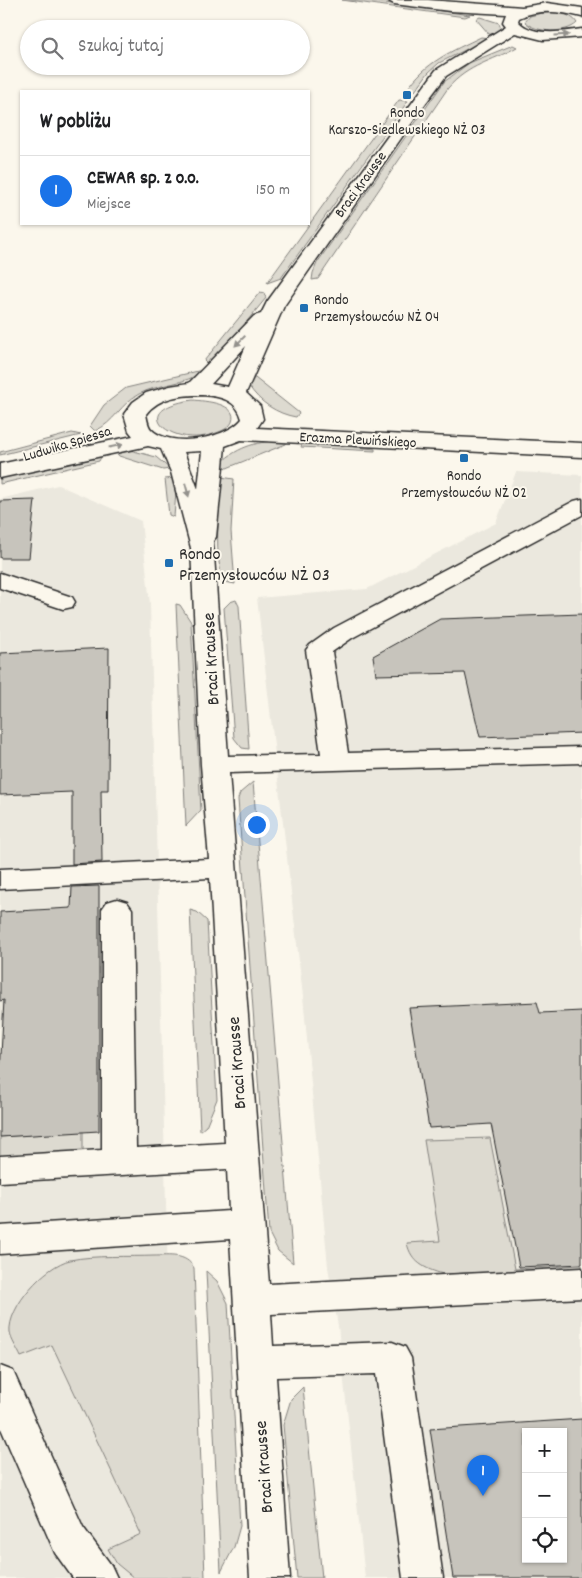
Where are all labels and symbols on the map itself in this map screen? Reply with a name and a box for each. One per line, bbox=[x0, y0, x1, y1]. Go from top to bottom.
one-way arrow bbox=[554, 31, 570, 39]
marker: Rondo Karszo-Siedlewskiego NŻ 03 bbox=[401, 89, 413, 101]
place label: Rondo Karszo-Siedlewskiego NŻ 03 bbox=[328, 103, 486, 142]
street label: Braci Krausse bbox=[330, 147, 393, 223]
place label: Rondo Przemysłowców NŻ 04 bbox=[314, 290, 439, 329]
marker: Rondo Przemysłowców NŻ 04 bbox=[298, 302, 310, 314]
one-way arrow bbox=[234, 335, 246, 347]
street label: Ludwika Spiessa bbox=[21, 421, 115, 469]
street label: Erazma Plewińskiego bbox=[299, 427, 417, 455]
one-way arrow bbox=[108, 442, 124, 450]
marker: Rondo Przemysłowców NŻ 02 bbox=[458, 452, 470, 464]
place label: Rondo Przemysłowców NŻ 02 bbox=[401, 466, 527, 505]
one-way arrow bbox=[183, 483, 191, 498]
place label: Rondo Przemysłowców NŻ 03 bbox=[179, 543, 330, 589]
marker: Rondo Przemysłowców NŻ 03 bbox=[163, 557, 175, 569]
street label: Braci Krausse bbox=[198, 612, 227, 706]
your location bbox=[244, 812, 270, 838]
street label: Braci Krausse bbox=[223, 1016, 254, 1110]
street label: Braci Krausse bbox=[250, 1420, 281, 1514]
pin: 1 bbox=[467, 1455, 499, 1496]

